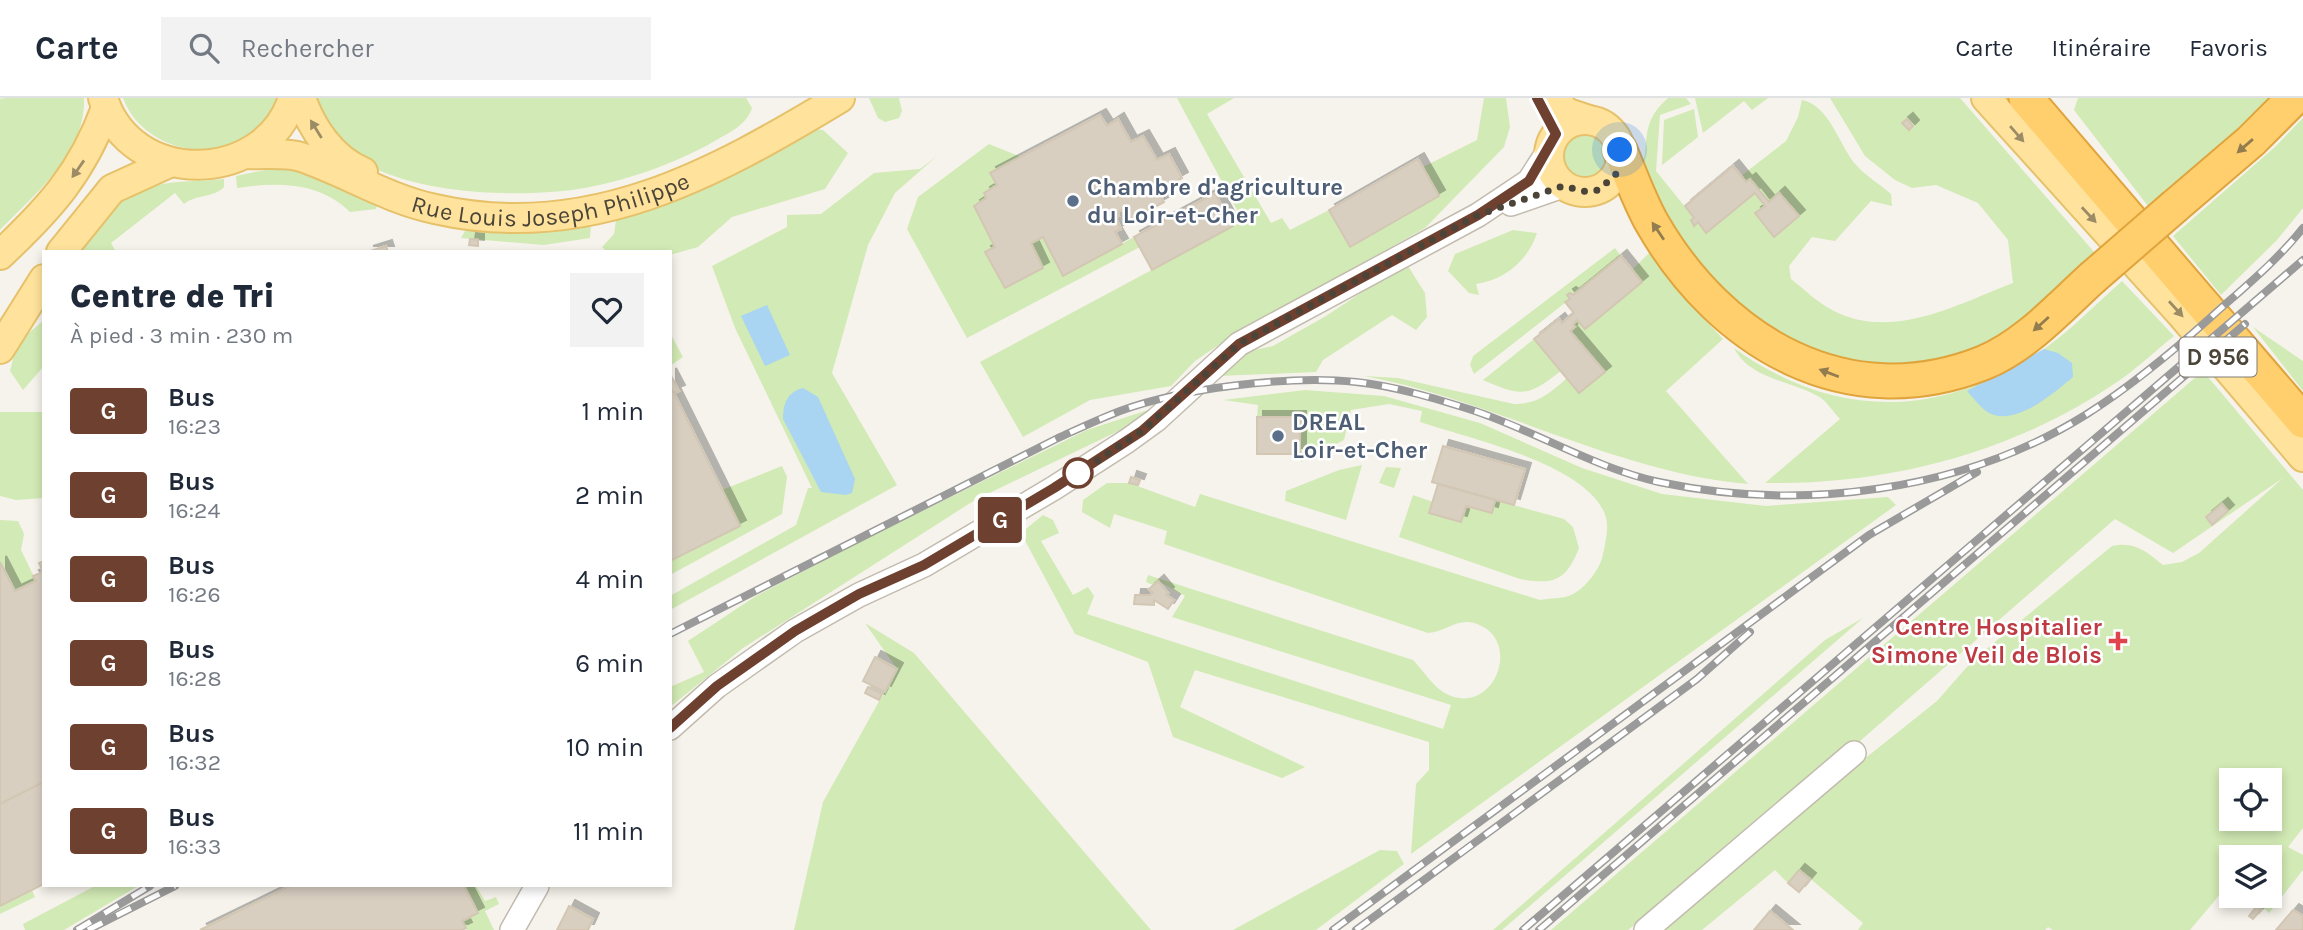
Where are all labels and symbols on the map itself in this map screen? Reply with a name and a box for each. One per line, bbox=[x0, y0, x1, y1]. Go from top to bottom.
one-way arrow bbox=[309, 119, 322, 138]
one-way arrow bbox=[2009, 125, 2025, 143]
your location bbox=[1602, 132, 1637, 167]
one-way arrow bbox=[2236, 138, 2254, 154]
one-way arrow bbox=[71, 160, 85, 178]
street label: Rue Louis Joseph Philippe bbox=[408, 167, 693, 232]
place label: Chambre d'agriculture du Loir-et-Cher bbox=[1087, 173, 1343, 229]
marker: Chambre d'agriculture du Loir-et-Cher bbox=[1065, 193, 1081, 209]
one-way arrow bbox=[2081, 206, 2097, 223]
one-way arrow bbox=[1651, 222, 1665, 240]
one-way arrow bbox=[2168, 301, 2184, 318]
one-way arrow bbox=[2032, 316, 2050, 332]
road number: D 956 bbox=[2180, 338, 2256, 376]
one-way arrow bbox=[1819, 368, 1840, 379]
place label: DREAL Loir-et-Cher bbox=[1292, 408, 1428, 464]
marker: DREAL Loir-et-Cher bbox=[1270, 428, 1286, 444]
unlabelled marker bbox=[1063, 458, 1093, 488]
line badge: G bbox=[977, 497, 1023, 543]
place label: Centre Hospitalier Simone Veil de Blois bbox=[1871, 613, 2103, 669]
marker: Centre Hospitalier Simone Veil de Blois bbox=[2108, 631, 2128, 651]

